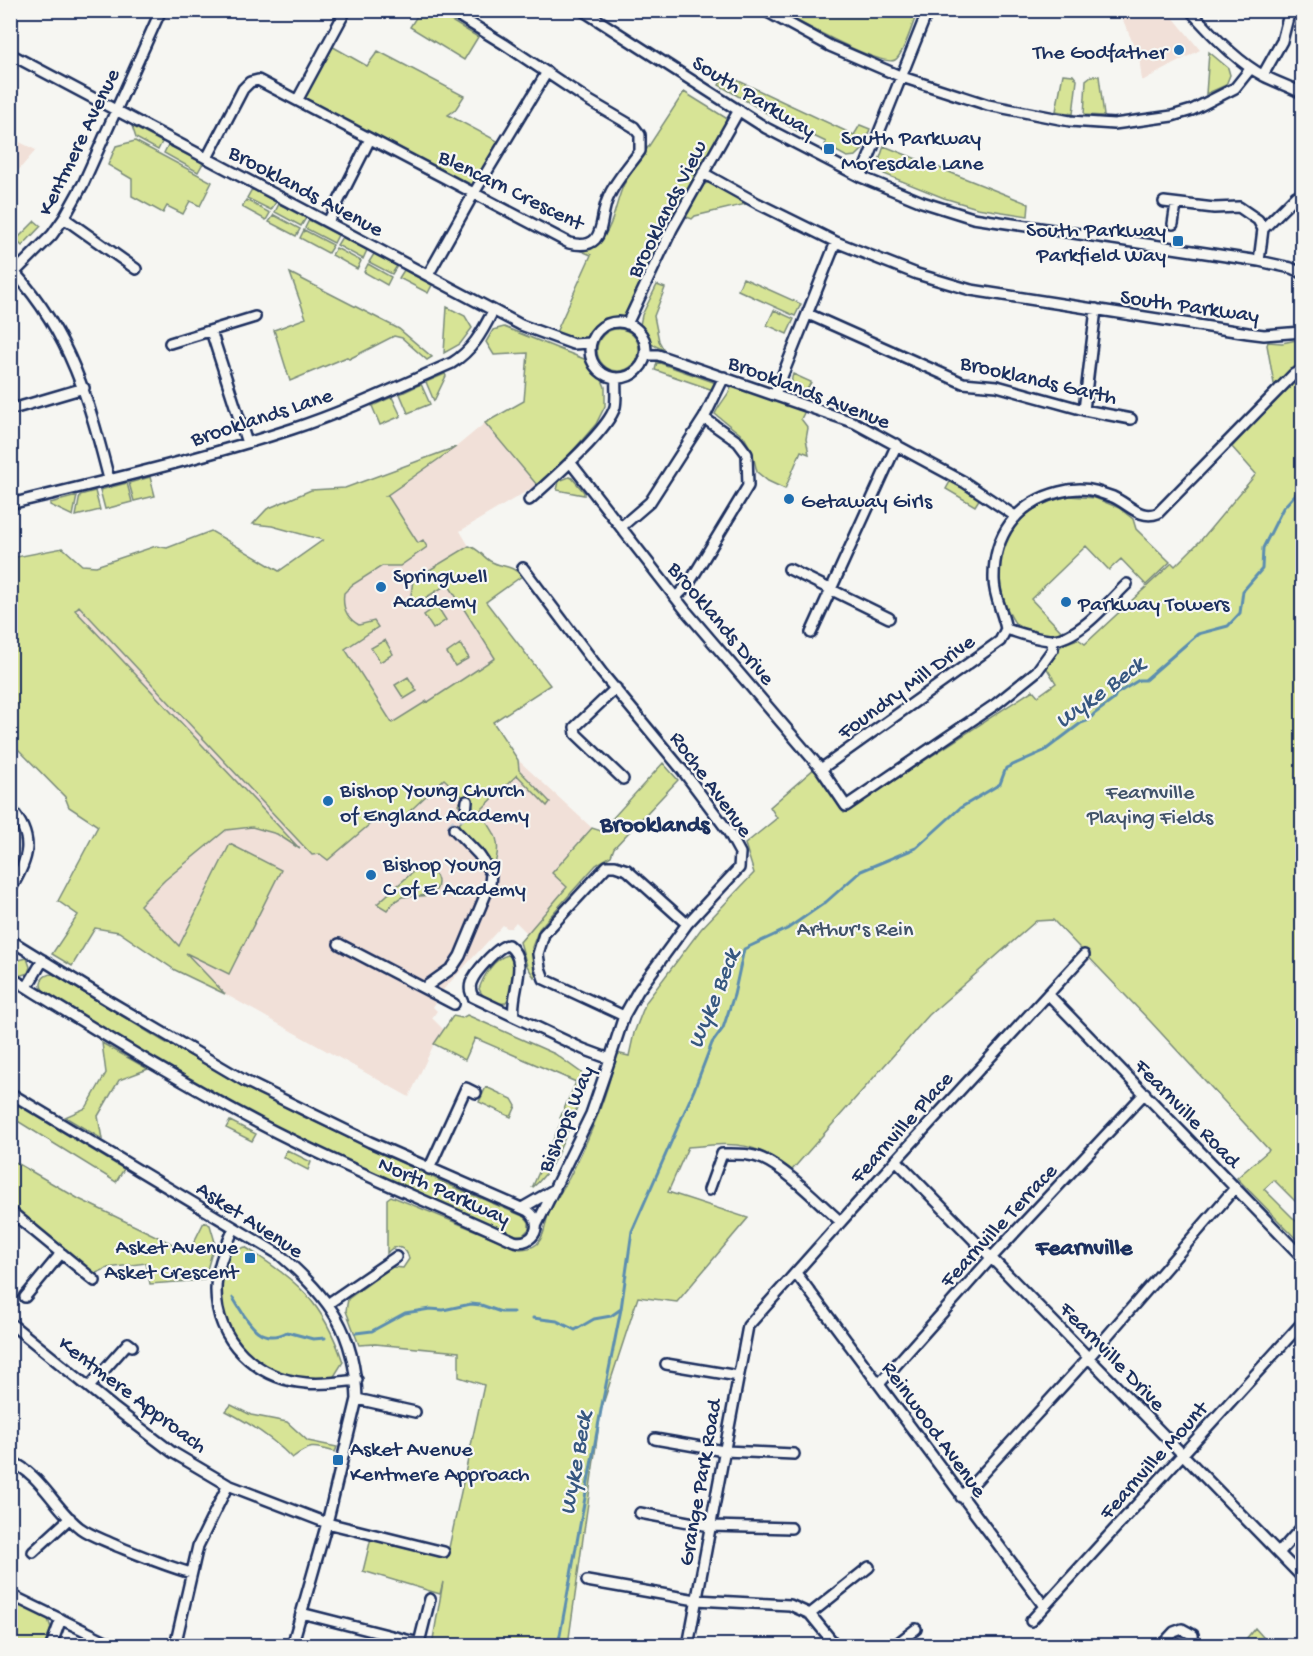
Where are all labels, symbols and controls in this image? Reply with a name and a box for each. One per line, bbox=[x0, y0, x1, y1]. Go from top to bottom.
place label: The Godfather bbox=[1031, 41, 1169, 67]
marker: The Godfather bbox=[1172, 43, 1186, 57]
street label: South Parkway bbox=[686, 51, 820, 146]
street label: Kentmere Avenue bbox=[34, 64, 128, 221]
place label: South Parkway Moresdale Lane bbox=[841, 127, 984, 178]
street label: Brooklands View bbox=[622, 137, 714, 284]
street label: Brooklands Avenue bbox=[222, 140, 388, 245]
marker: South Parkway Moresdale Lane bbox=[822, 142, 836, 156]
street label: Blencarn Crescent bbox=[432, 145, 589, 239]
place label: South Parkway Parkfield Way bbox=[1026, 219, 1166, 270]
marker: South Parkway Parkfield Way bbox=[1171, 234, 1185, 248]
street label: South Parkway bbox=[1118, 285, 1261, 331]
street label: Brooklands Avenue bbox=[723, 350, 894, 437]
street label: Brooklands Garth bbox=[956, 351, 1119, 413]
street label: Brooklands Lane bbox=[187, 383, 337, 454]
place label: Getaway Girls bbox=[801, 490, 933, 516]
marker: Getaway Girls bbox=[782, 492, 796, 506]
street label: Brooklands Drive bbox=[660, 557, 780, 692]
place label: Springwell Academy bbox=[393, 565, 488, 616]
marker: Springwell Academy bbox=[374, 580, 388, 594]
place label: Parkway Towers bbox=[1077, 593, 1230, 619]
marker: Parkway Towers bbox=[1059, 595, 1073, 609]
street label: Foundry Mill Drive bbox=[833, 629, 981, 747]
water label: Wyke Beck bbox=[1050, 650, 1154, 736]
street label: Roche Avenue bbox=[663, 727, 757, 844]
place label: Bishop Young Church of England Academy bbox=[339, 779, 529, 830]
park label: Fearnville Playing Fields bbox=[1086, 781, 1214, 832]
marker: Bishop Young Church of England Academy bbox=[321, 794, 335, 808]
district label: Brooklands bbox=[599, 812, 711, 841]
place label: Bishop Young C of E Academy bbox=[382, 853, 526, 904]
marker: Bishop Young C of E Academy bbox=[364, 868, 378, 882]
park label: Arthur's Rein bbox=[797, 918, 914, 944]
water label: Wyke Beck bbox=[682, 943, 749, 1053]
street label: Fearnville Road bbox=[1127, 1054, 1246, 1176]
street label: Bishops Way bbox=[533, 1062, 602, 1178]
street label: Fearnville Place bbox=[845, 1067, 961, 1191]
street label: North Parkway bbox=[373, 1152, 513, 1233]
street label: Fearnville Terrace bbox=[935, 1159, 1065, 1295]
street label: Asket Avenue bbox=[190, 1177, 308, 1266]
district label: Fearnville bbox=[1035, 1235, 1134, 1264]
place label: Asket Avenue Asket Crescent bbox=[104, 1236, 240, 1287]
marker: Asket Avenue Asket Crescent bbox=[243, 1251, 257, 1265]
street label: Fearnville Drive bbox=[1052, 1297, 1170, 1418]
street label: Kentmere Approach bbox=[52, 1332, 211, 1461]
street label: Reinwood Avenue bbox=[875, 1357, 991, 1504]
street label: Grange Park Road bbox=[674, 1395, 730, 1568]
street label: Fearnville Mount bbox=[1094, 1396, 1216, 1527]
water label: Wyke Beck bbox=[554, 1407, 601, 1518]
place label: Asket Avenue Kentmere Approach bbox=[350, 1438, 530, 1489]
marker: Asket Avenue Kentmere Approach bbox=[331, 1453, 345, 1467]

